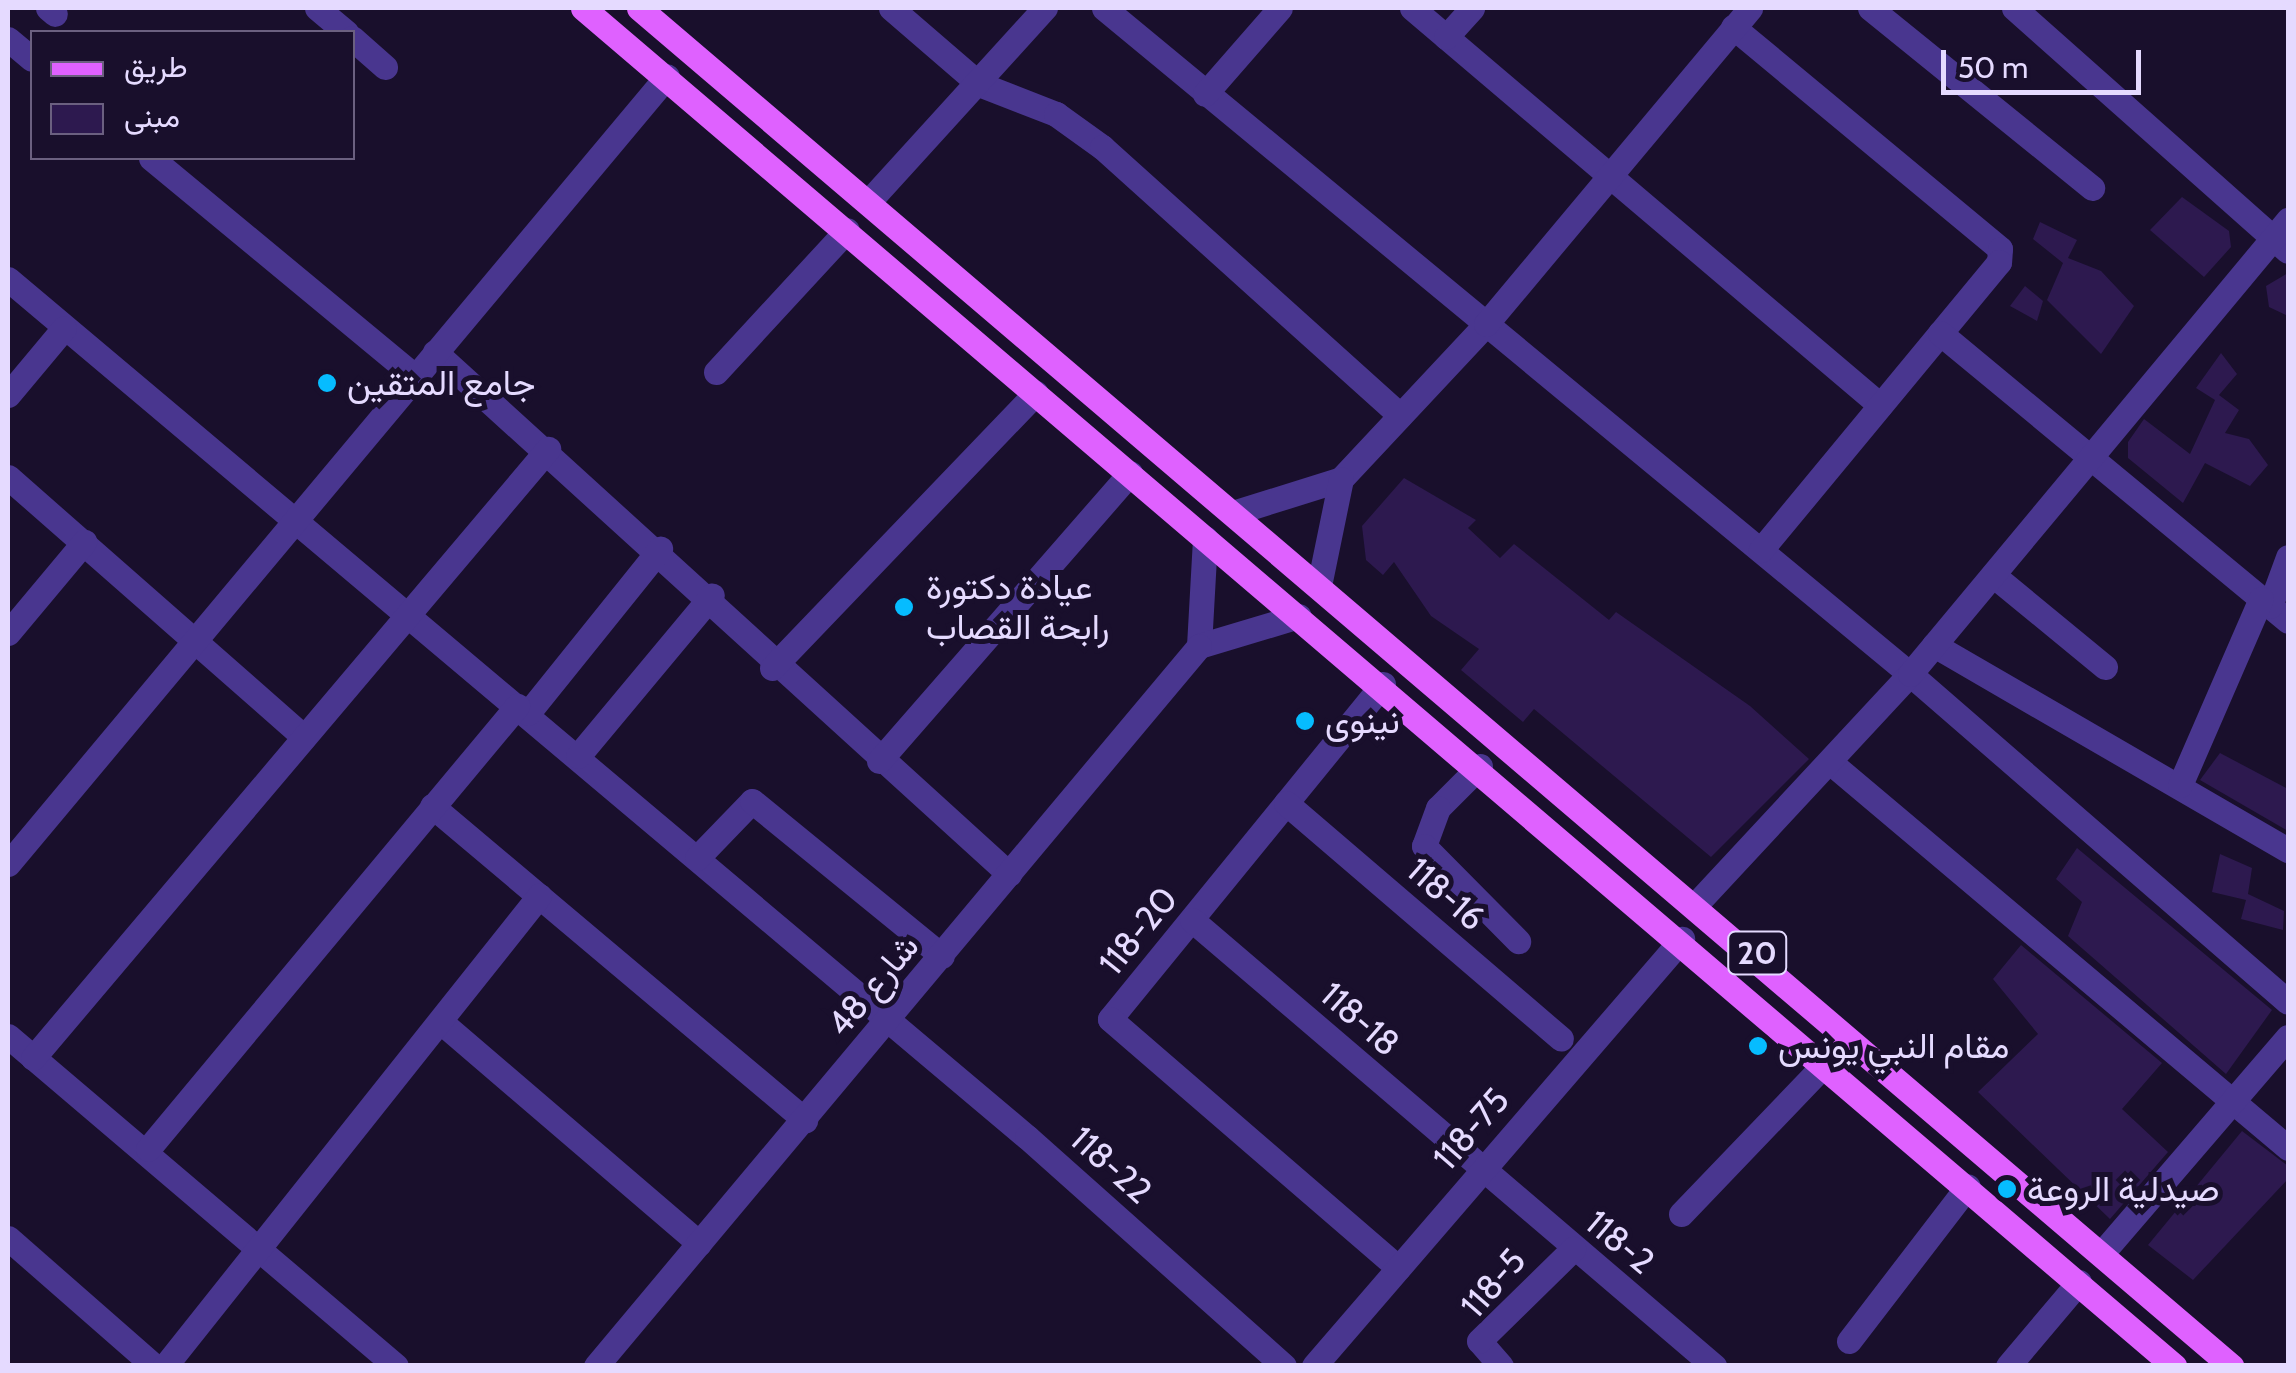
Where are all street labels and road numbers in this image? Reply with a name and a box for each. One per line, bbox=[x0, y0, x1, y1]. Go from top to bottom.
street label: 118-16 bbox=[1398, 849, 1494, 939]
street label: 118-20 bbox=[1090, 879, 1186, 983]
street label: شارع 48 bbox=[818, 926, 928, 1044]
road number: 20 bbox=[1727, 926, 1787, 980]
street label: 118-18 bbox=[1312, 973, 1408, 1065]
street label: 118-75 bbox=[1424, 1079, 1518, 1179]
street label: 118-22 bbox=[1062, 1118, 1160, 1212]
street label: 118-2 bbox=[1577, 1201, 1663, 1283]
street label: 118-5 bbox=[1452, 1240, 1534, 1326]

